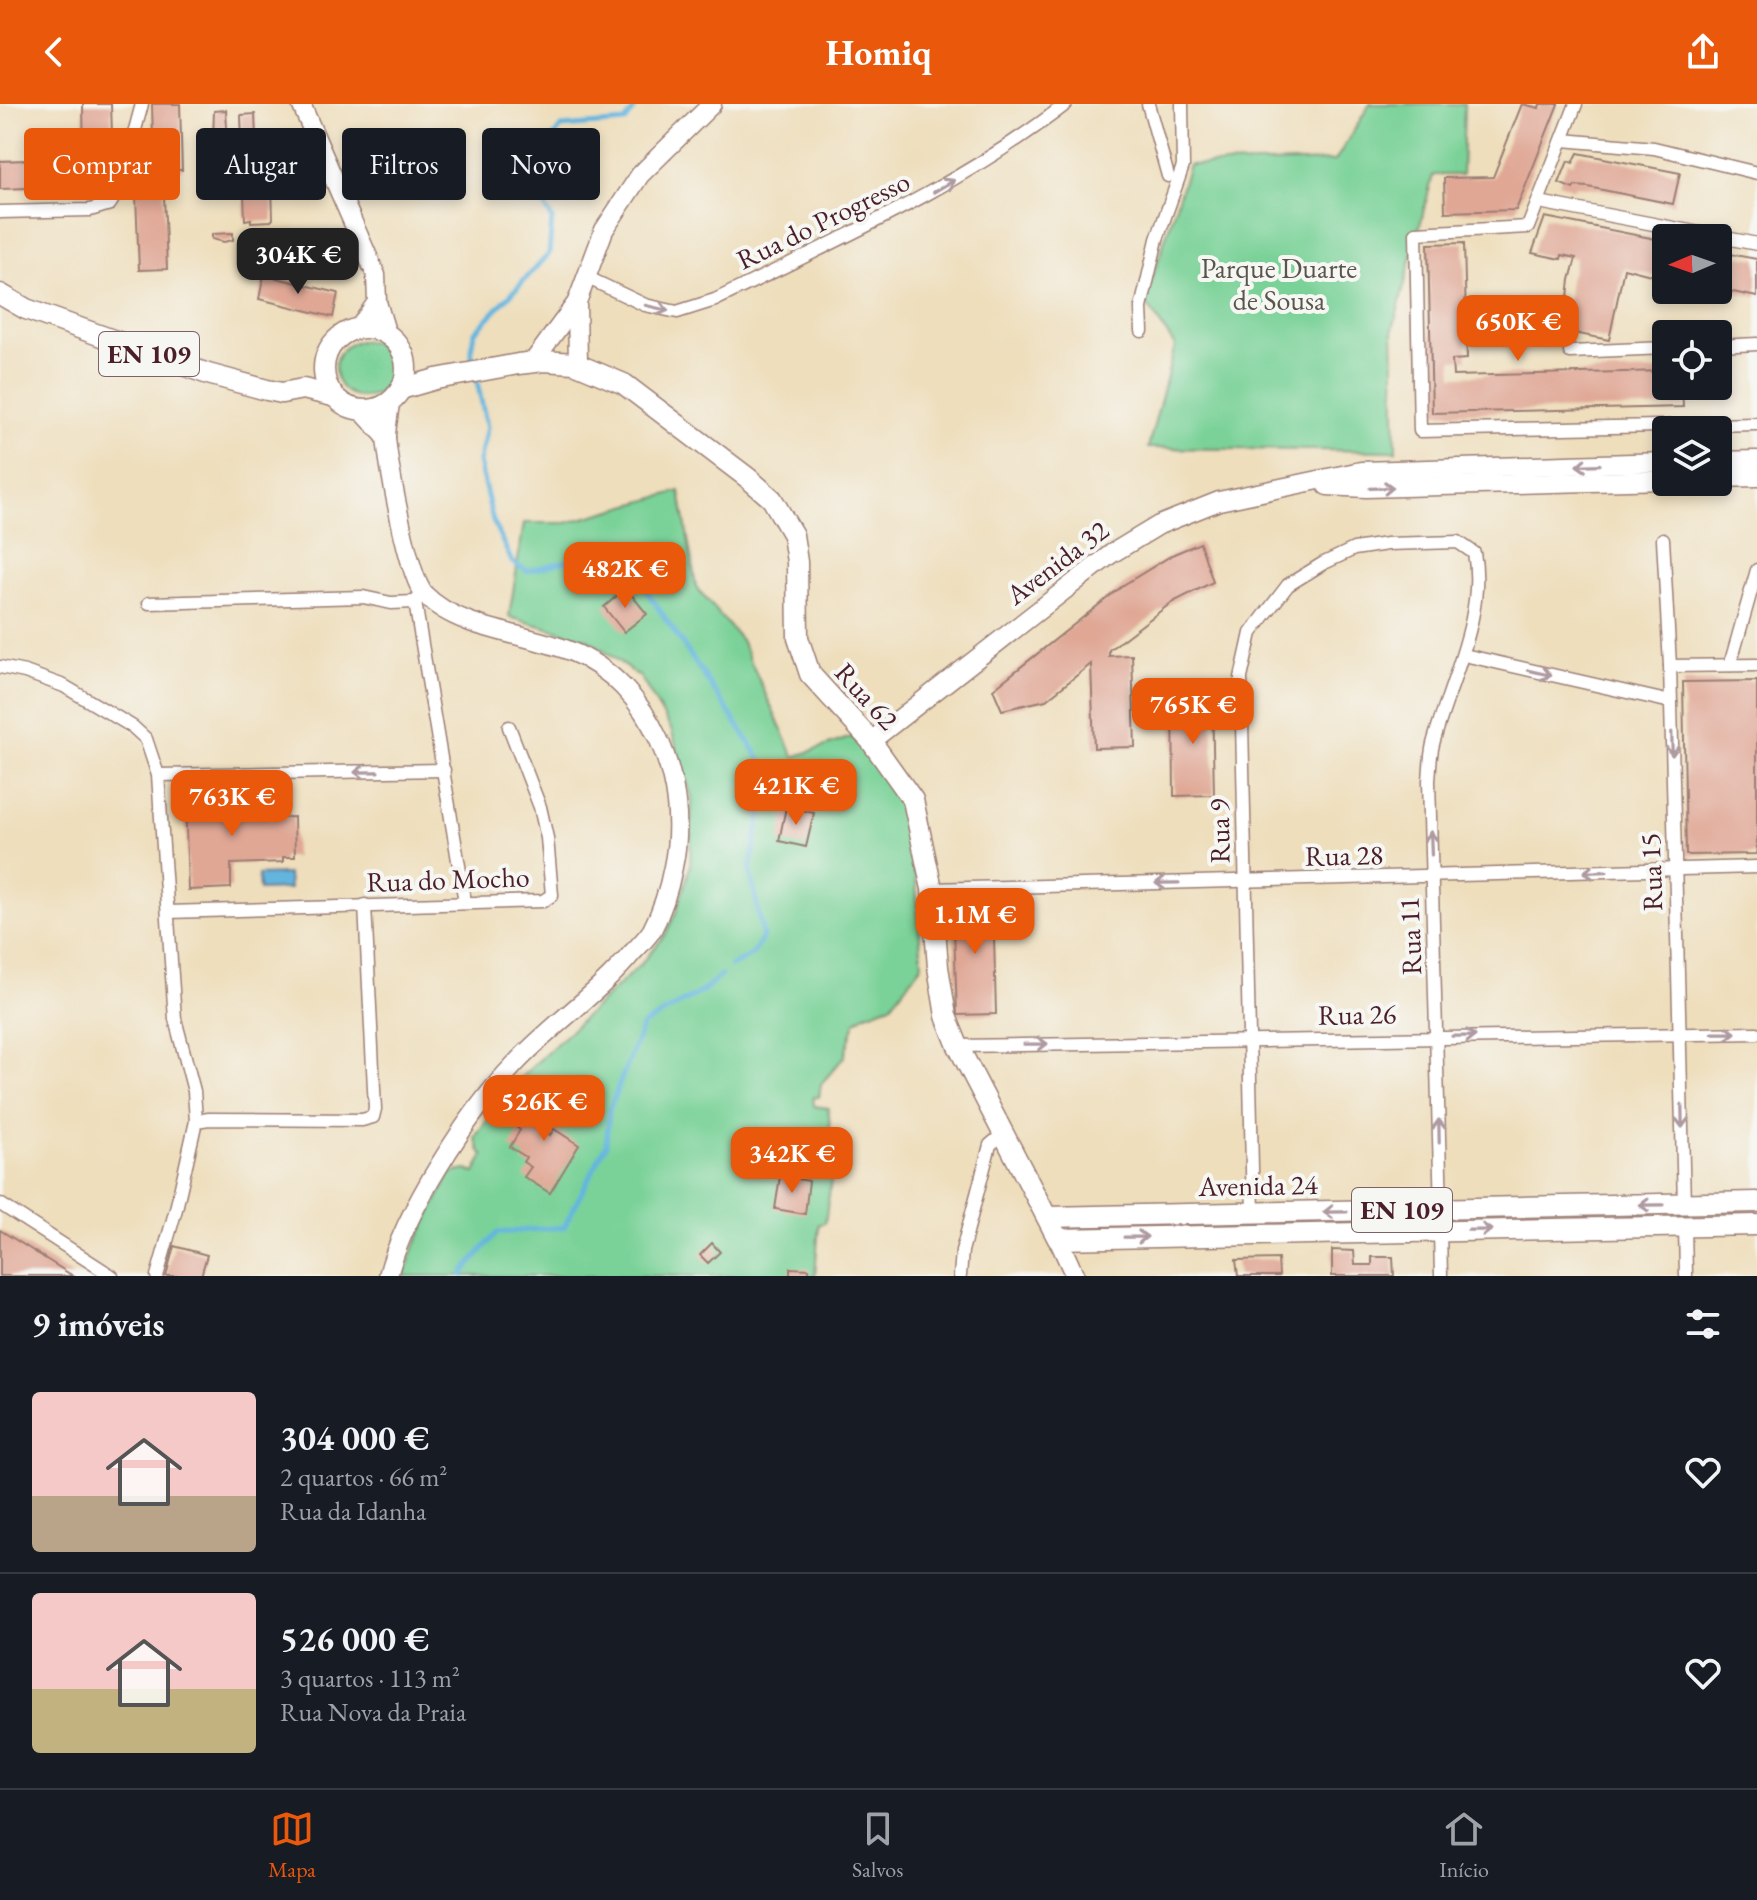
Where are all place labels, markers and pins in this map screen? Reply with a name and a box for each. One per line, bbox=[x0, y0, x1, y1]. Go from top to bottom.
pin: 304K € bbox=[233, 228, 363, 296]
pin: 650K € bbox=[1453, 295, 1583, 363]
pin: 482K € bbox=[560, 542, 690, 610]
pin: 765K € bbox=[1128, 678, 1258, 746]
pin: 421K € bbox=[731, 759, 861, 827]
pin: 763K € bbox=[167, 770, 297, 838]
pin: 1.1M € bbox=[910, 888, 1040, 956]
pin: 526K € bbox=[479, 1075, 609, 1143]
pin: 342K € bbox=[727, 1127, 857, 1195]

